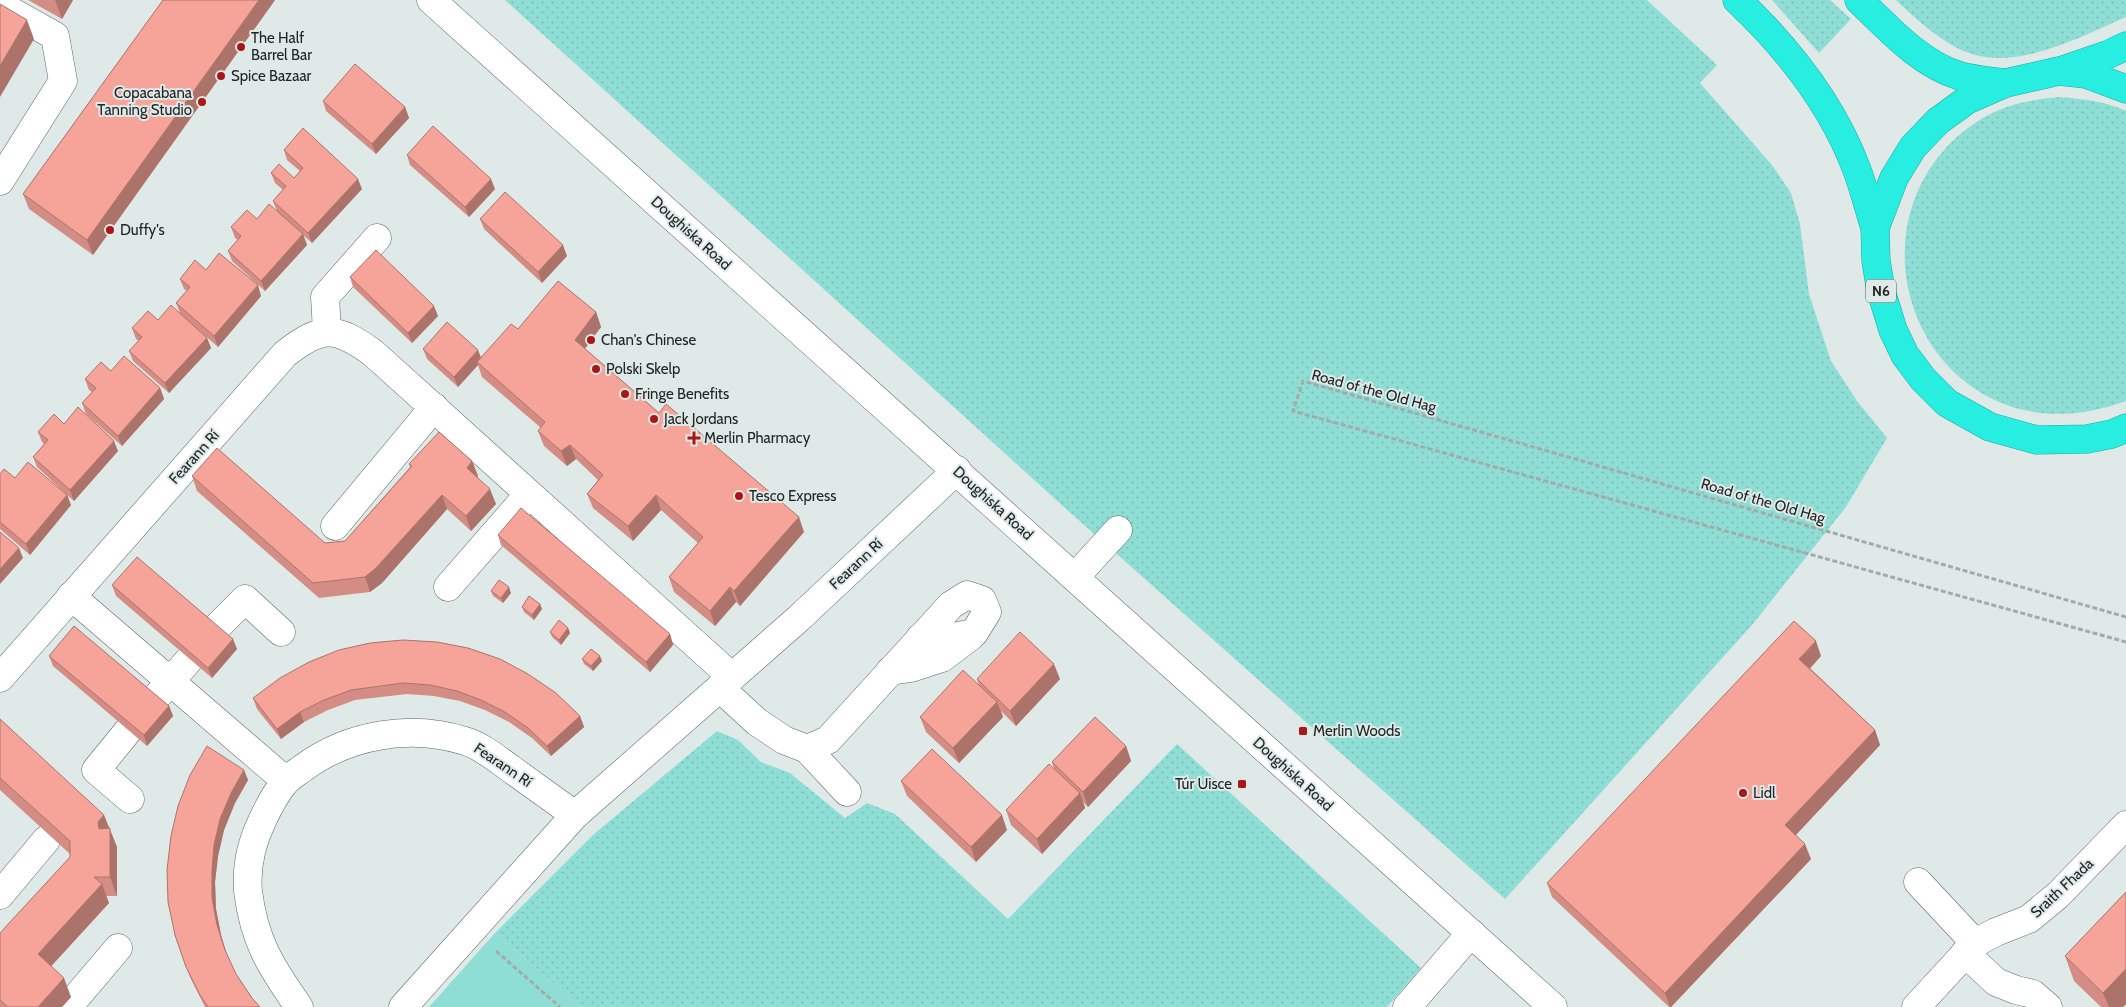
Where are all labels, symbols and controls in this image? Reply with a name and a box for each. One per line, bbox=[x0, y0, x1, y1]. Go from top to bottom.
place label: The Half Barrel Bar bbox=[251, 29, 312, 64]
marker: The Half Barrel Bar bbox=[235, 41, 247, 53]
place label: Spice Bazaar bbox=[231, 67, 312, 85]
marker: Spice Bazaar bbox=[215, 70, 227, 82]
place label: Copacabana Tanning Studio bbox=[97, 84, 193, 119]
marker: Copacabana Tanning Studio bbox=[196, 96, 208, 108]
street label: Doughiska Road bbox=[647, 192, 735, 274]
place label: Duffy's bbox=[120, 221, 165, 239]
marker: Duffy's bbox=[104, 224, 116, 236]
road number: N6 bbox=[1866, 280, 1896, 302]
place label: Chan's Chinese bbox=[601, 331, 696, 349]
marker: Chan's Chinese bbox=[585, 334, 597, 346]
place label: Polski Skelp bbox=[606, 360, 680, 378]
marker: Polski Skelp bbox=[590, 363, 602, 375]
street label: Road of the Old Hag bbox=[1310, 366, 1439, 416]
place label: Fringe Benefits bbox=[635, 385, 729, 403]
marker: Fringe Benefits bbox=[619, 388, 631, 400]
place label: Jack Jordans bbox=[663, 410, 738, 428]
marker: Jack Jordans bbox=[648, 413, 660, 425]
street label: Fearann Rí bbox=[165, 426, 223, 488]
place label: Merlin Pharmacy bbox=[704, 429, 811, 447]
marker: Merlin Pharmacy bbox=[688, 432, 700, 444]
street label: Doughiska Road bbox=[949, 462, 1037, 544]
street label: Road of the Old Hag bbox=[1699, 475, 1828, 527]
place label: Tesco Express bbox=[749, 487, 836, 505]
marker: Tesco Express bbox=[733, 490, 745, 502]
street label: Fearann Rí bbox=[826, 535, 886, 593]
place label: Merlin Woods bbox=[1313, 722, 1401, 740]
marker: Merlin Woods bbox=[1297, 725, 1309, 737]
street label: Doughiska Road bbox=[1249, 733, 1337, 815]
street label: Fearann Rí bbox=[471, 739, 535, 791]
place label: Túr Uisce bbox=[1175, 775, 1232, 793]
marker: Túr Uisce bbox=[1236, 778, 1248, 790]
place label: Lidl bbox=[1753, 784, 1776, 802]
marker: Lidl bbox=[1737, 787, 1749, 799]
street label: Sraith Fhada bbox=[2027, 854, 2098, 921]

